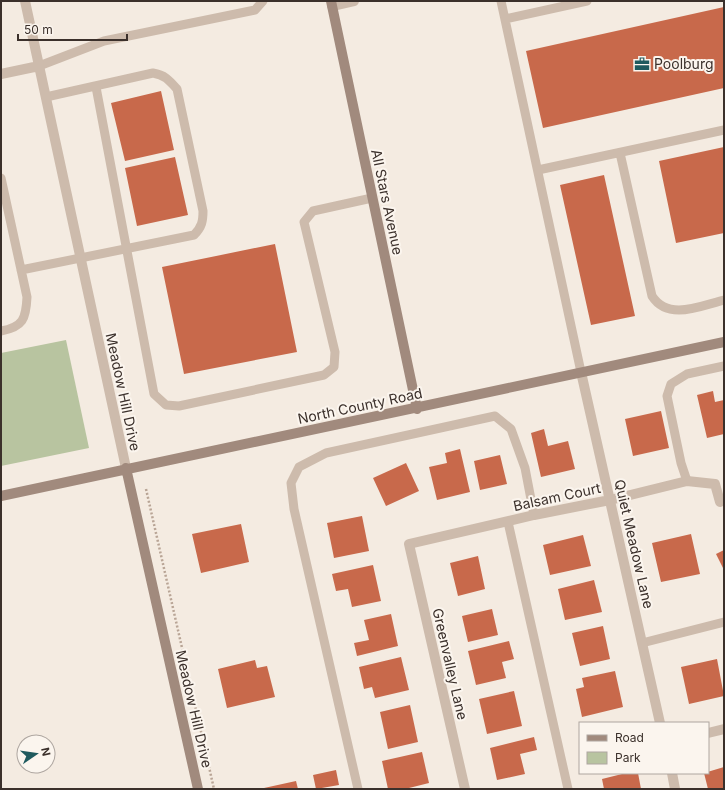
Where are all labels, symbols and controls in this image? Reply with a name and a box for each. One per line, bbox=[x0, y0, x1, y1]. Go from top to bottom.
scale bar bbox=[18, 16, 127, 42]
text: 50 m bbox=[24, 22, 53, 37]
office icon: Poolburg bbox=[633, 55, 651, 73]
place label: Poolburg bbox=[654, 55, 714, 72]
street label: All Stars Avenue bbox=[368, 147, 407, 256]
street label: Meadow Hill Drive bbox=[103, 331, 144, 452]
street label: North County Road bbox=[296, 384, 424, 427]
street label: Quiet Meadow Lane bbox=[611, 478, 658, 610]
street label: Balsam Court bbox=[512, 479, 603, 514]
street label: Greenvalley Lane bbox=[429, 606, 472, 721]
street label: Meadow Hill Drive bbox=[173, 648, 216, 769]
legend bbox=[579, 722, 709, 774]
text: Road bbox=[615, 730, 644, 745]
north arrow bbox=[16, 734, 56, 774]
text: N bbox=[38, 746, 54, 757]
text: Park bbox=[615, 750, 641, 765]

